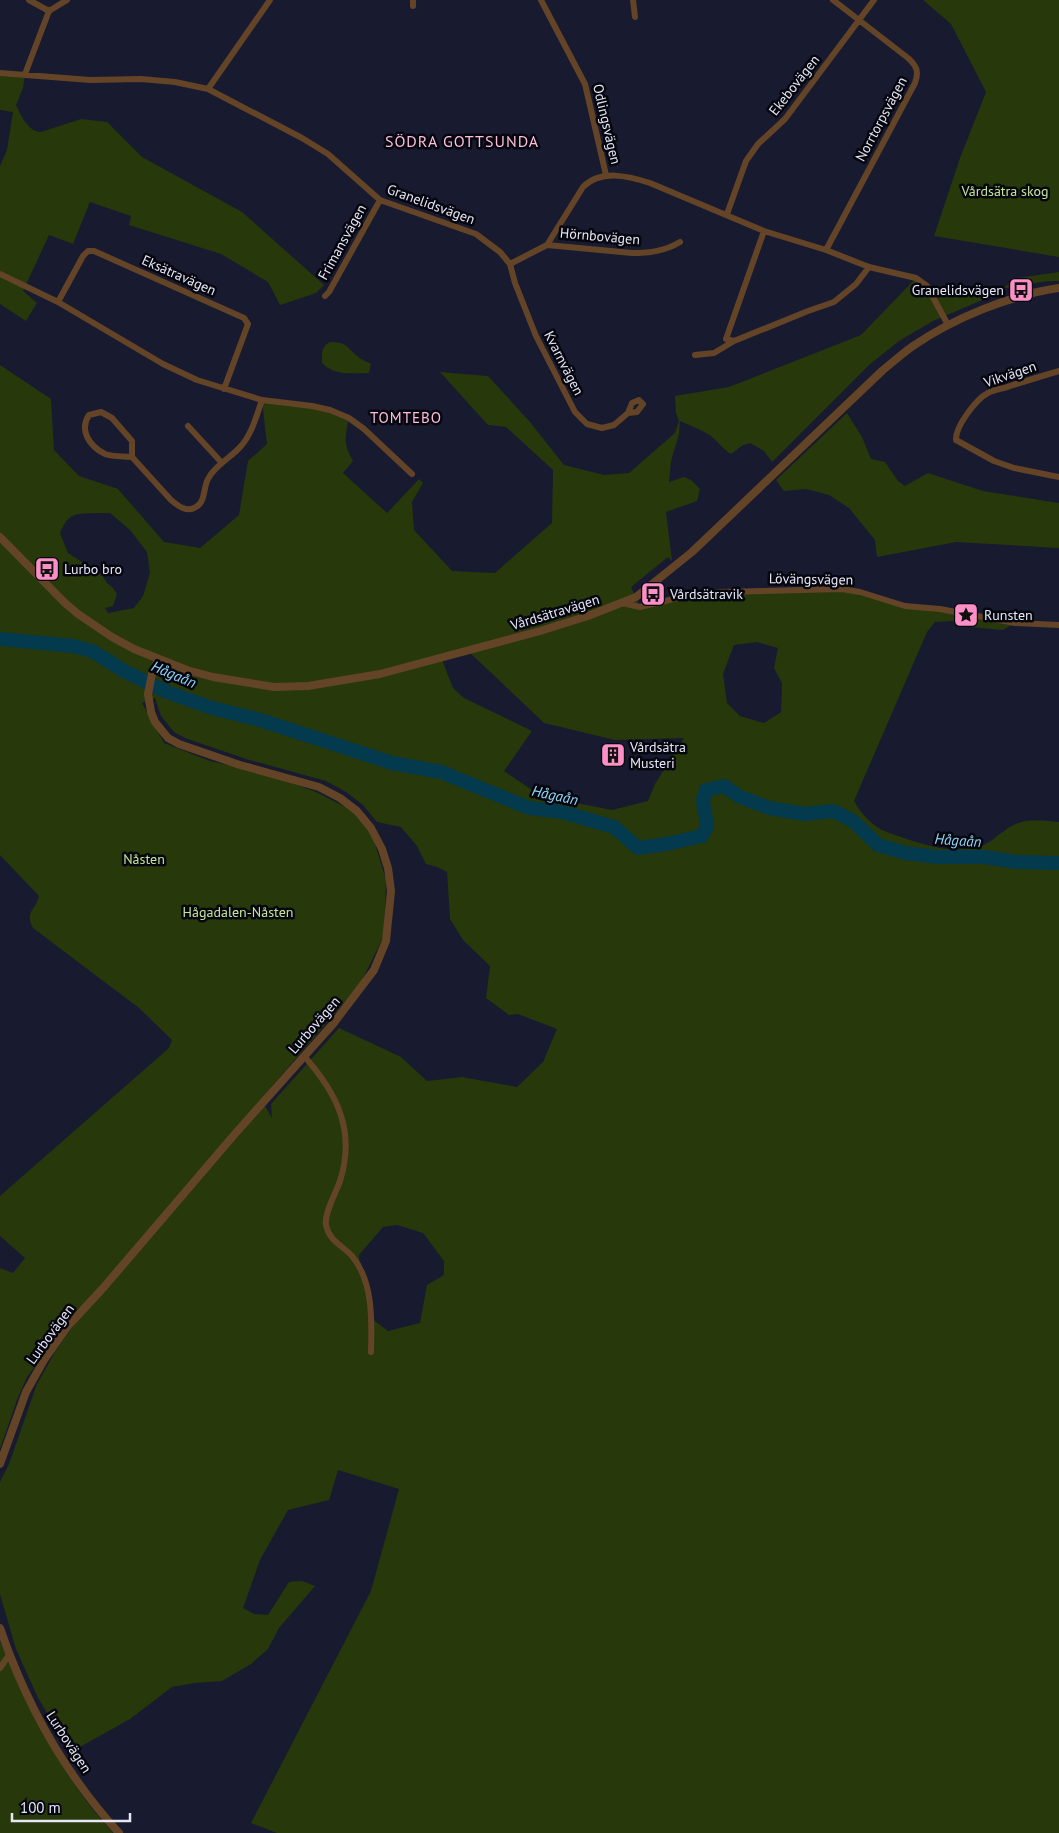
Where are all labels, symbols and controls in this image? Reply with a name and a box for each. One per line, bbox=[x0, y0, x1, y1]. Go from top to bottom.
street label: Ekebovägen bbox=[765, 51, 823, 119]
street label: Norrtorpsvägen bbox=[851, 74, 911, 164]
street label: Odlingsvägen bbox=[589, 82, 625, 166]
district label: SÖDRA GOTTSUNDA bbox=[385, 131, 539, 151]
street label: Granelidsvägen bbox=[385, 180, 477, 228]
park label: Vårdsätra skog bbox=[960, 182, 1049, 200]
street label: Frimansvägen bbox=[314, 201, 370, 283]
street label: Hörnbovägen bbox=[559, 224, 641, 248]
street label: Eksätravägen bbox=[139, 251, 219, 299]
bus stop icon: Granelidsvägen bbox=[1008, 277, 1034, 303]
place label: Granelidsvägen bbox=[912, 281, 1004, 299]
street label: Kvarnvägen bbox=[540, 328, 588, 398]
street label: Vikvägen bbox=[980, 357, 1039, 392]
district label: TOMTEBO bbox=[370, 408, 442, 427]
bus stop icon: Lurbo bro bbox=[34, 556, 60, 582]
place label: Lurbo bro bbox=[64, 560, 122, 578]
street label: Lövängsvägen bbox=[769, 569, 853, 589]
bus stop icon: Vårdsätravik bbox=[640, 581, 666, 607]
place label: Vårdsätravik bbox=[669, 585, 743, 603]
street label: Vårdsätravägen bbox=[508, 590, 602, 634]
place icon: Runsten bbox=[953, 602, 979, 628]
place label: Runsten bbox=[984, 606, 1033, 624]
water label: Hågaån bbox=[149, 656, 199, 692]
place label: Vårdsätra Musteri bbox=[629, 738, 686, 772]
building icon: Vårdsätra Musteri bbox=[600, 742, 626, 768]
water label: Hågaån bbox=[530, 781, 580, 809]
water label: Hågaån bbox=[934, 829, 982, 851]
park label: Nåsten bbox=[123, 850, 165, 868]
park label: Hågadalen-Nåsten bbox=[183, 903, 293, 921]
street label: Lurbovägen bbox=[284, 993, 344, 1057]
street label: Lurbovägen bbox=[22, 1300, 78, 1368]
street label: Lurbovägen bbox=[42, 1708, 96, 1776]
scale bar bbox=[12, 1790, 130, 1822]
text: 100 m bbox=[20, 1798, 61, 1817]

